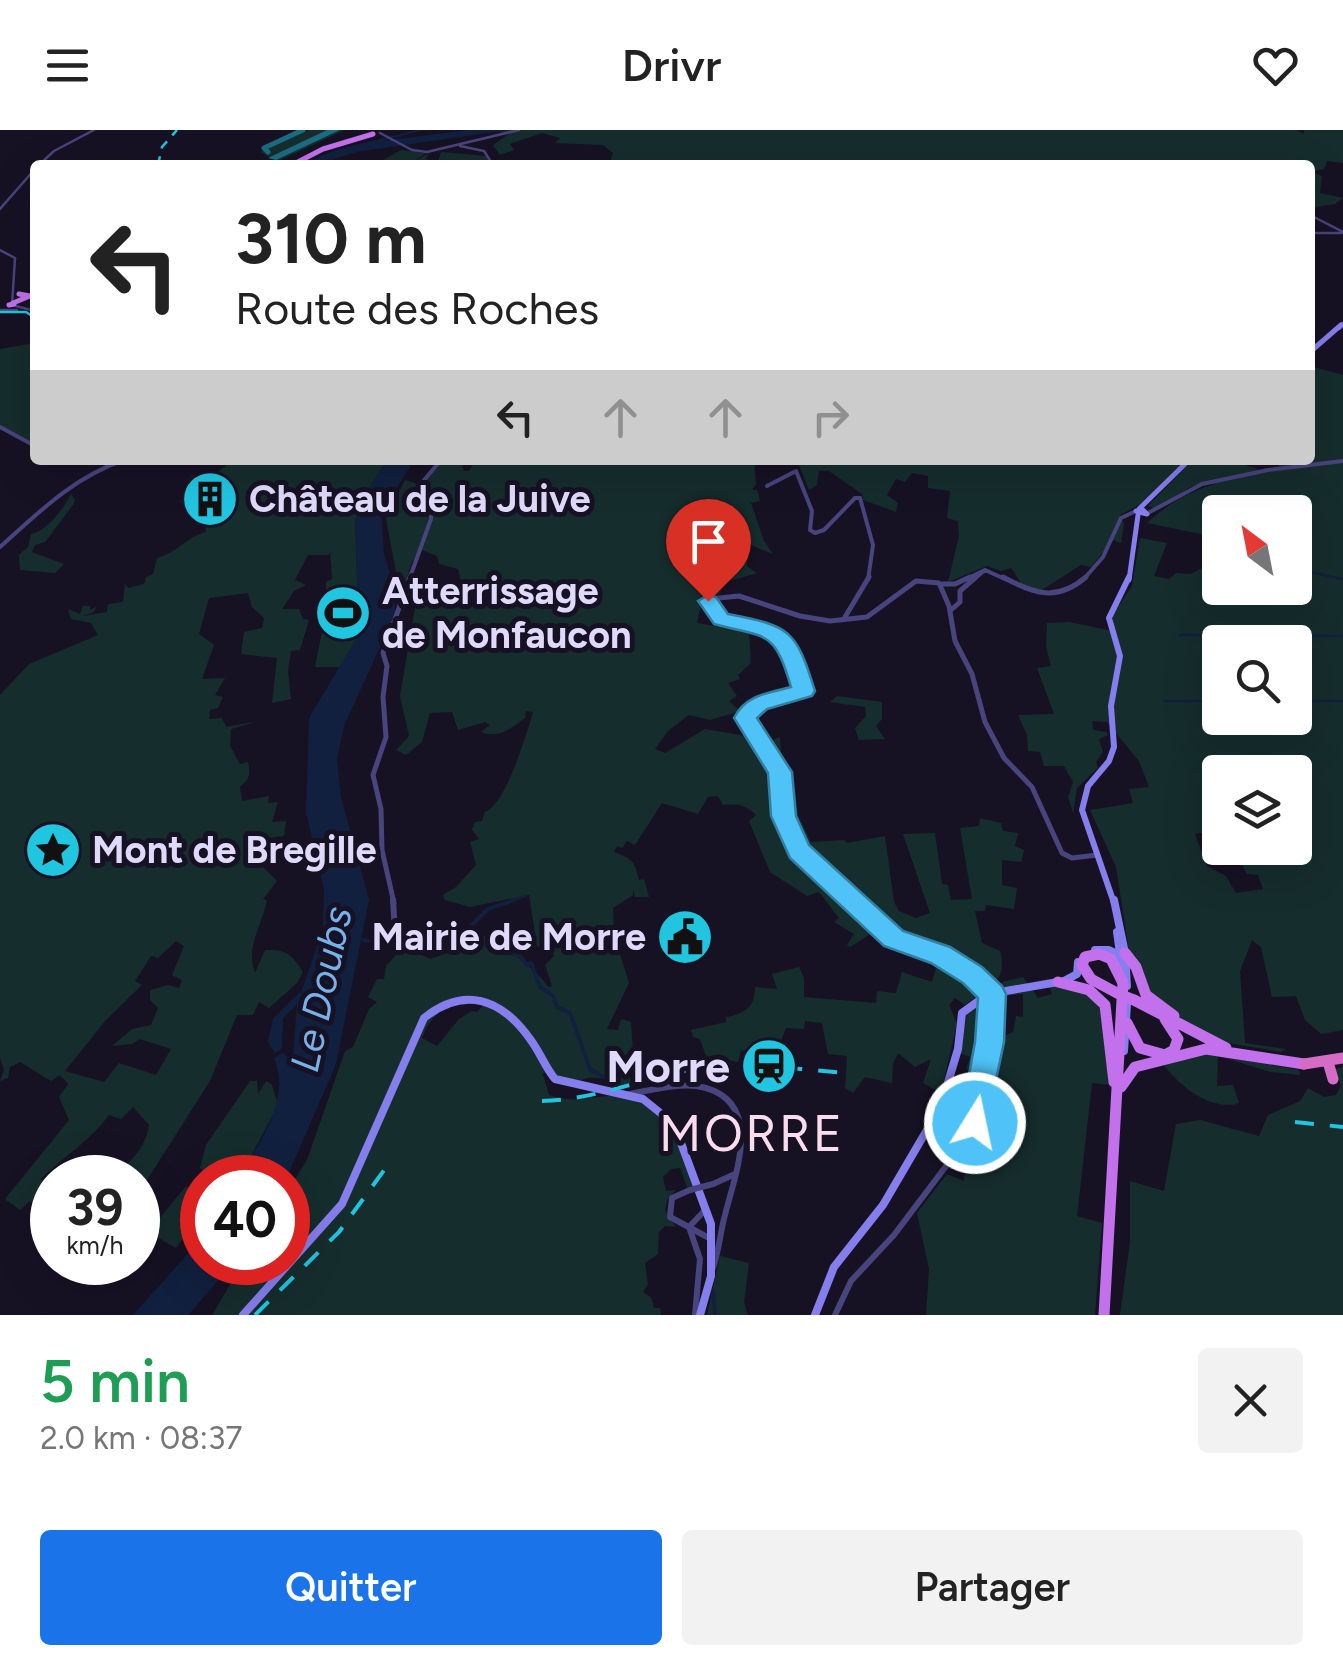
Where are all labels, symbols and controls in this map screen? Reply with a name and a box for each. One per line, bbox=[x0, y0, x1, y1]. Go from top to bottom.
icon: menu bbox=[40, 38, 95, 93]
text: Drivr bbox=[622, 38, 721, 92]
icon: heart bbox=[1248, 38, 1303, 93]
text: 310 m bbox=[235, 196, 427, 281]
icon: left bbox=[70, 200, 200, 330]
text: Route des Roches bbox=[235, 281, 599, 335]
icon: left bbox=[488, 390, 543, 445]
icon: ahead bbox=[593, 390, 648, 445]
icon: ahead bbox=[698, 390, 753, 445]
icon: right bbox=[803, 390, 858, 445]
building icon: Château de la Juive bbox=[180, 469, 240, 529]
place label: Château de la Juive bbox=[249, 476, 591, 522]
north arrow bbox=[1202, 495, 1312, 605]
map controls bbox=[1202, 495, 1312, 865]
pin bbox=[666, 499, 751, 602]
icon: arrive bbox=[681, 514, 736, 569]
place label: Atterrissage de Monfaucon bbox=[382, 568, 632, 658]
sports icon: Atterrissage de Monfaucon bbox=[313, 583, 373, 643]
button: search bbox=[1202, 625, 1312, 735]
button: layers bbox=[1202, 755, 1312, 865]
place icon: Mont de Bregille bbox=[23, 820, 83, 880]
place label: Mont de Bregille bbox=[92, 827, 377, 873]
water label: Le Doubs bbox=[280, 902, 362, 1076]
public building icon: Mairie de Morre bbox=[655, 907, 715, 967]
place label: Mairie de Morre bbox=[372, 914, 646, 960]
station icon: Morre bbox=[739, 1036, 799, 1096]
place label: Morre bbox=[606, 1039, 730, 1093]
position arrow bbox=[923, 1071, 1027, 1175]
district label: MORRE bbox=[659, 1103, 845, 1164]
speed limit sign: 40 bbox=[180, 1155, 310, 1285]
text: 39 bbox=[67, 1177, 123, 1238]
text: km/h bbox=[66, 1230, 124, 1260]
text: 5 min bbox=[40, 1345, 190, 1417]
button: close bbox=[1198, 1348, 1303, 1453]
text: 2.0 km · 08:37 bbox=[40, 1419, 243, 1457]
button: Quitter bbox=[40, 1530, 662, 1645]
button: Partager bbox=[682, 1530, 1303, 1645]

